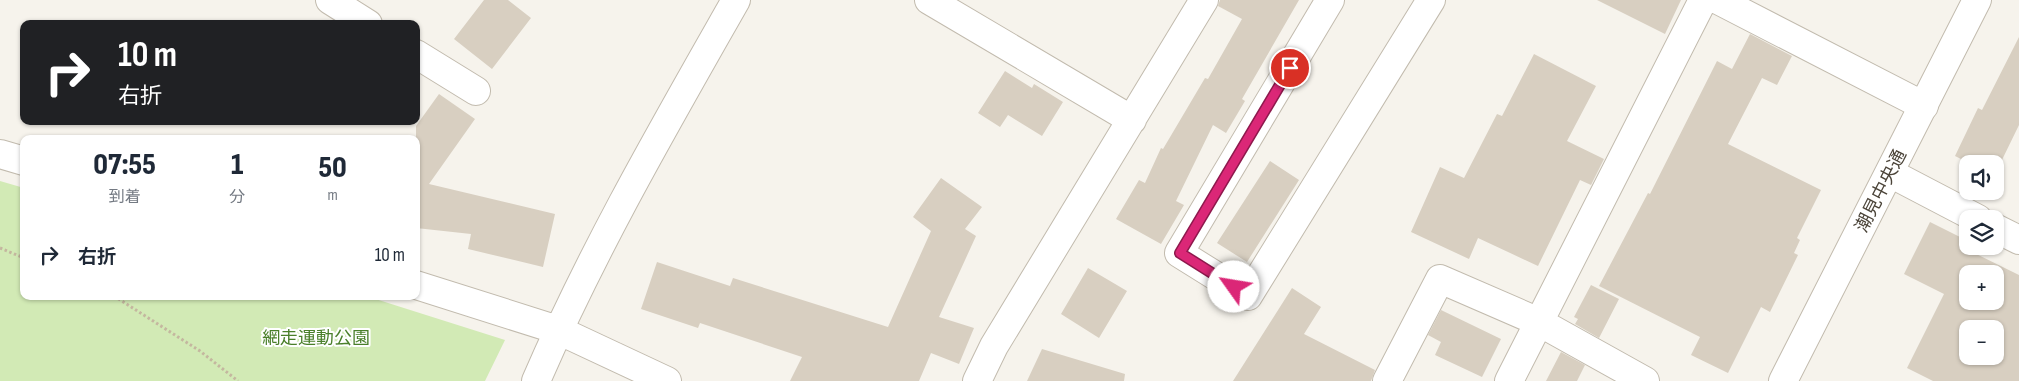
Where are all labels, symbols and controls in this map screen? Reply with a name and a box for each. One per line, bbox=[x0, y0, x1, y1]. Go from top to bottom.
text: 10 m bbox=[118, 34, 177, 77]
icon: right bbox=[35, 40, 100, 105]
pin bbox=[1269, 47, 1311, 89]
icon: arrive bbox=[1276, 54, 1304, 82]
text: 右折 bbox=[118, 83, 162, 110]
street label: 潮見中央通 bbox=[1851, 146, 1911, 236]
text: 07:55 bbox=[93, 147, 156, 183]
text: 1 bbox=[231, 147, 243, 183]
text: 50 bbox=[318, 150, 347, 186]
map controls bbox=[1959, 155, 2004, 365]
button: sound bbox=[1959, 155, 2004, 200]
text: m bbox=[327, 186, 338, 205]
text: 到着 bbox=[109, 188, 141, 207]
text: 分 bbox=[229, 188, 245, 207]
button: layers bbox=[1959, 210, 2004, 255]
icon: right bbox=[35, 241, 63, 269]
text: 10 m bbox=[375, 244, 405, 267]
text: 右折 bbox=[78, 246, 116, 269]
position arrow bbox=[1207, 260, 1259, 312]
button: + bbox=[1959, 265, 2004, 310]
button: − bbox=[1959, 320, 2004, 365]
park label: 網走運動公園 bbox=[262, 328, 370, 349]

